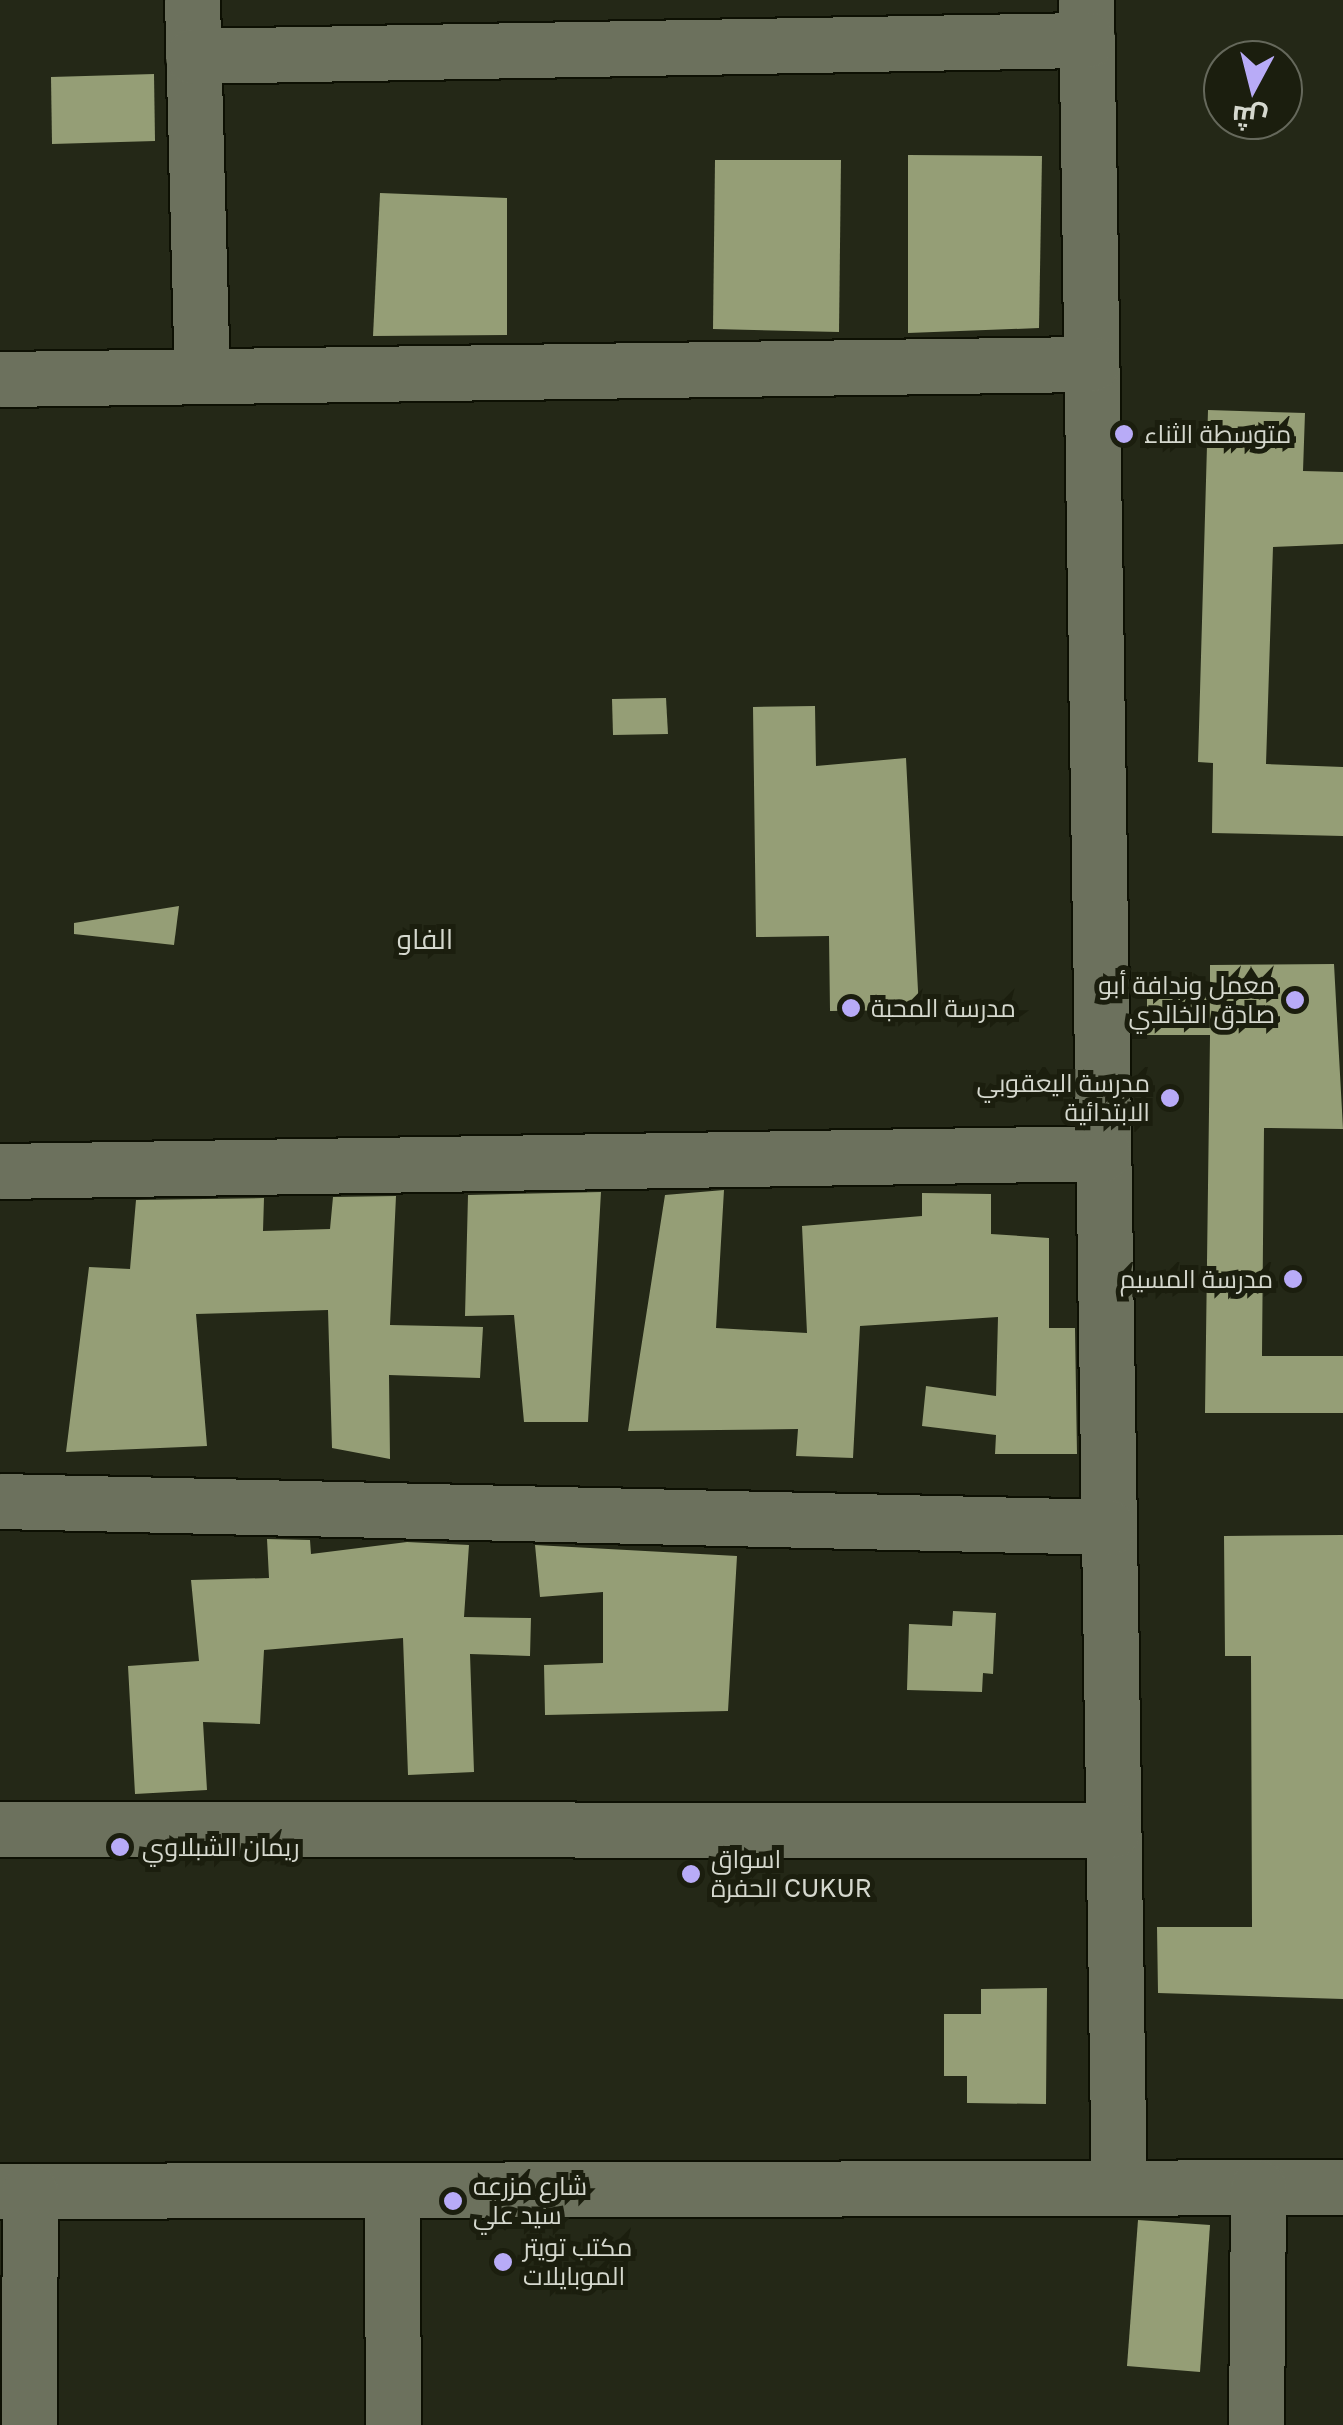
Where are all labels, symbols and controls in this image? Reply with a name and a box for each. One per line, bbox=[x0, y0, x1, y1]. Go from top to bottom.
north arrow bbox=[1203, 40, 1303, 140]
text: ش bbox=[1230, 100, 1269, 137]
place label: متوسطة الثناء bbox=[1144, 419, 1291, 449]
marker: متوسطة الثناء bbox=[1113, 423, 1135, 445]
district label: الفاو bbox=[397, 922, 453, 956]
place label: معمل وندافة أبو صادق الخالدي bbox=[1098, 971, 1275, 1030]
marker: معمل وندافة أبو صادق الخالدي bbox=[1284, 989, 1306, 1011]
place label: مدرسة المحبة bbox=[871, 993, 1016, 1023]
marker: مدرسة المحبة bbox=[840, 997, 862, 1019]
place label: مدرسة اليعقوبي الابتدائية bbox=[977, 1069, 1150, 1128]
marker: مدرسة اليعقوبي الابتدائية bbox=[1159, 1087, 1181, 1109]
place label: مدرسة المسيم bbox=[1120, 1264, 1273, 1294]
marker: مدرسة المسيم bbox=[1282, 1268, 1304, 1290]
place label: ريمان الشبلاوي bbox=[142, 1832, 300, 1862]
marker: ريمان الشبلاوي bbox=[107, 1834, 133, 1860]
place label: اسواق الحفرة CUKUR bbox=[711, 1845, 872, 1904]
marker: اسواق الحفرة CUKUR bbox=[680, 1863, 702, 1885]
place label: شارع مزرعه سيد علي bbox=[473, 2172, 587, 2231]
marker: شارع مزرعه سيد علي bbox=[442, 2190, 464, 2212]
place label: مكتب تويتر الموبايلات bbox=[523, 2233, 632, 2292]
marker: مكتب تويتر الموبايلات bbox=[492, 2251, 514, 2273]

